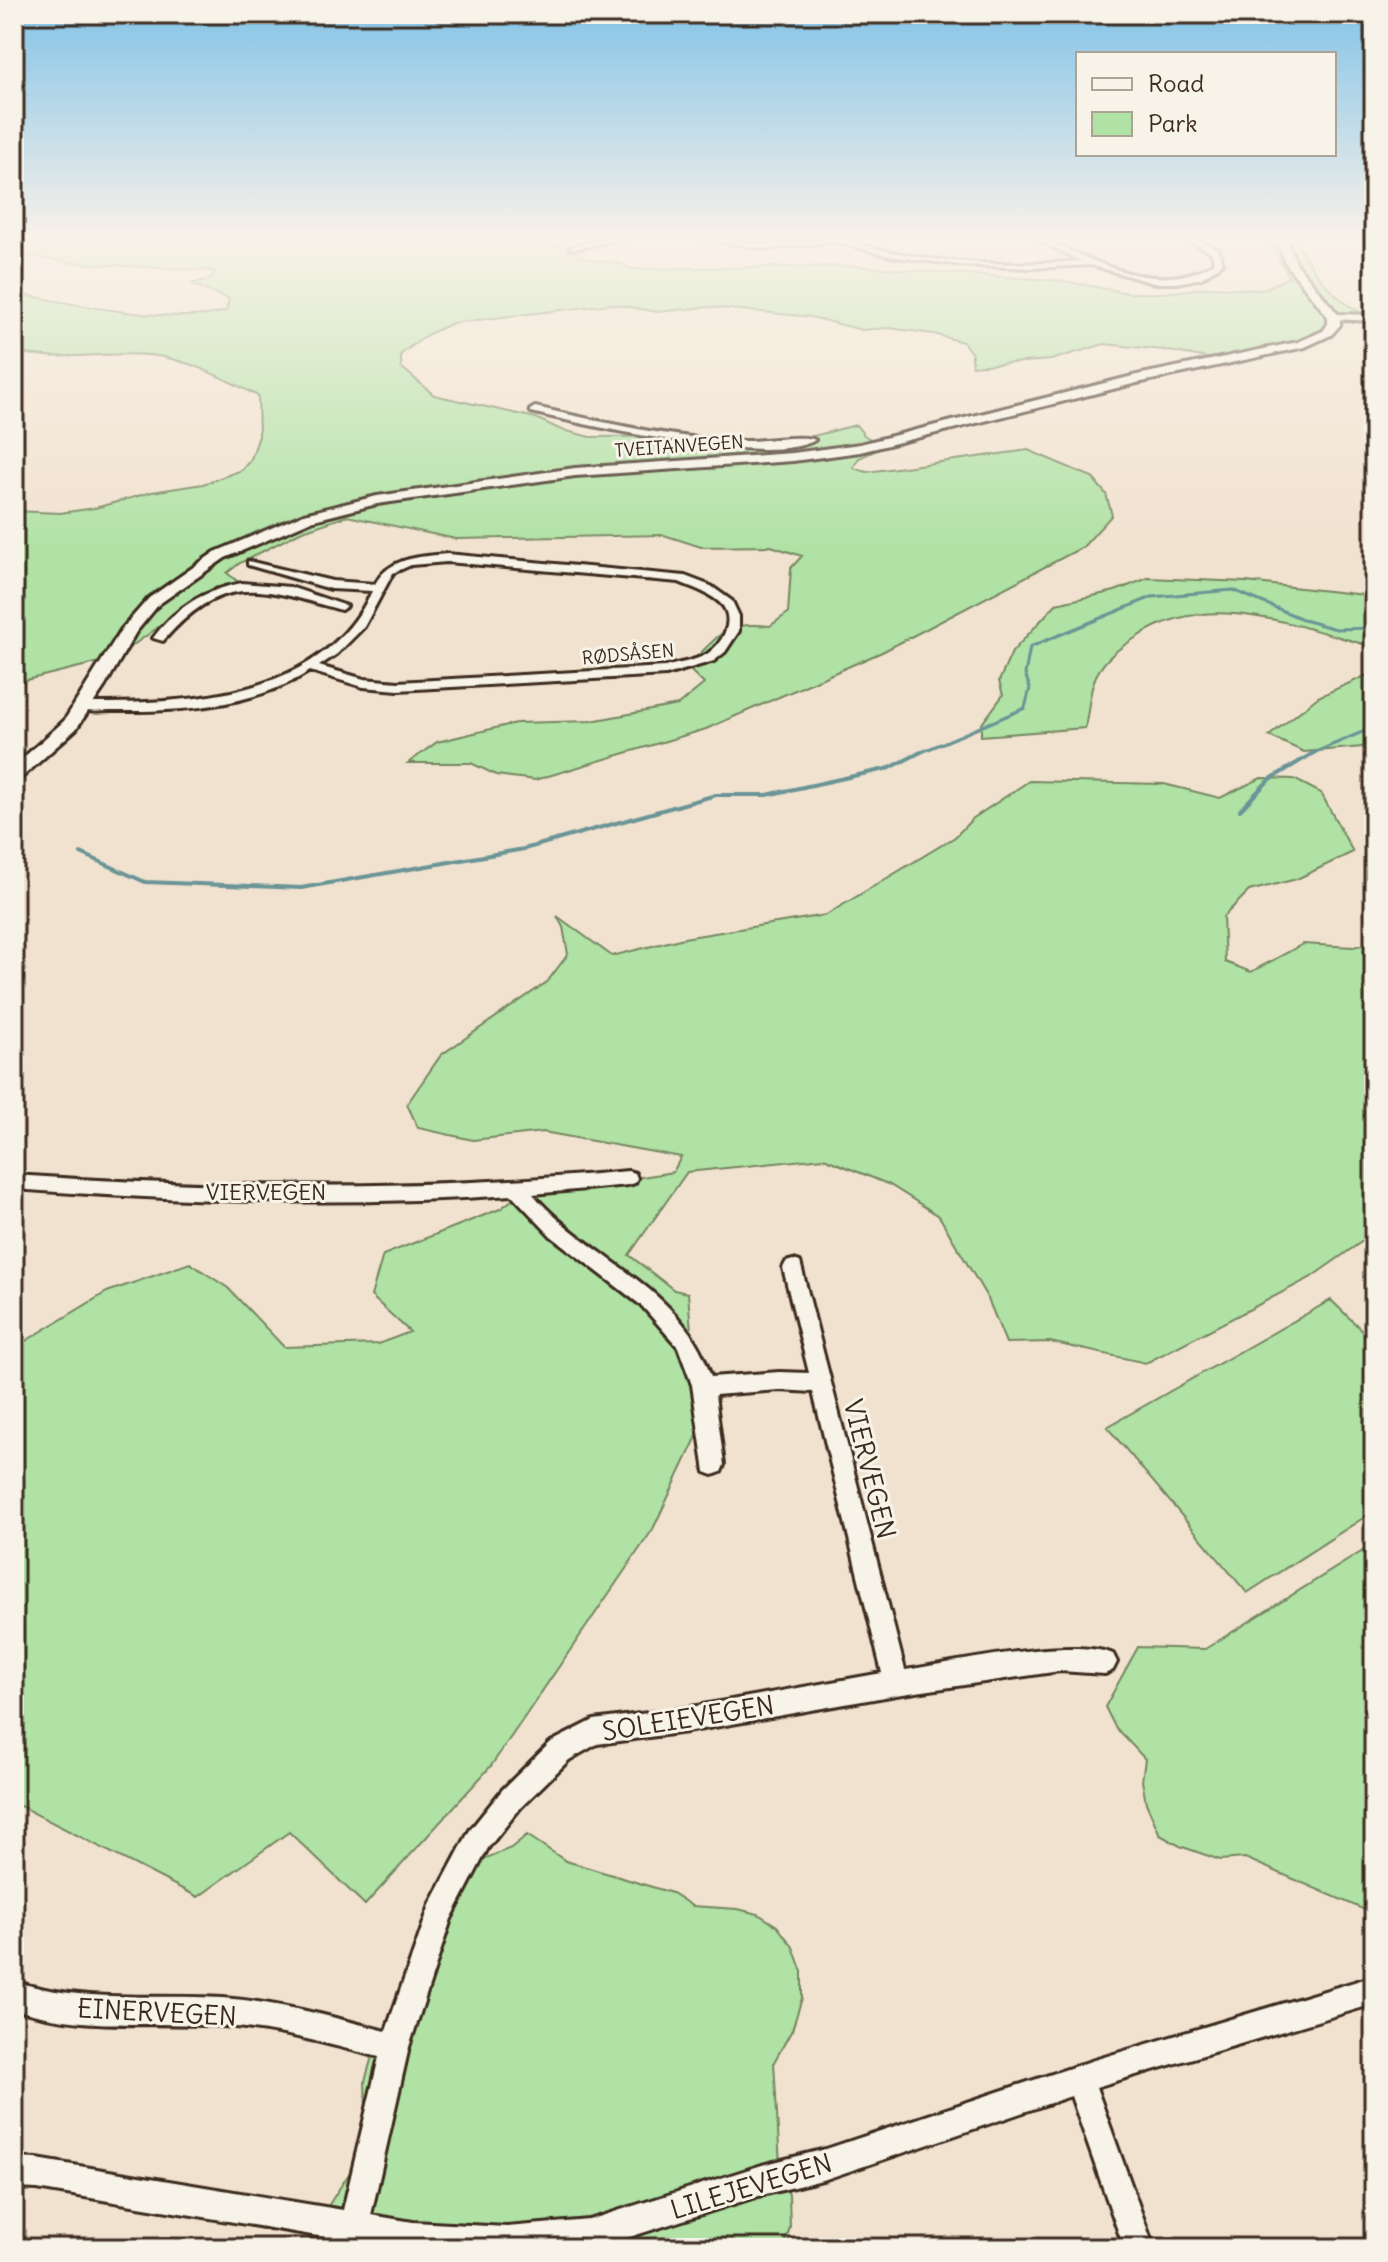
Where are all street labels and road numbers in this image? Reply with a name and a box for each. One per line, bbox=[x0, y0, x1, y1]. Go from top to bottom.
street label: TVEITANVEGEN bbox=[614, 430, 744, 462]
street label: RØDSÅSEN bbox=[581, 639, 675, 669]
street label: VIERVEGEN bbox=[206, 1178, 326, 1206]
street label: VIERVEGEN bbox=[837, 1396, 903, 1542]
street label: SOLEIEVEGEN bbox=[600, 1688, 776, 1748]
street label: EINERVEGEN bbox=[76, 1991, 238, 2033]
street label: LILEJEVEGEN bbox=[666, 2146, 836, 2226]

